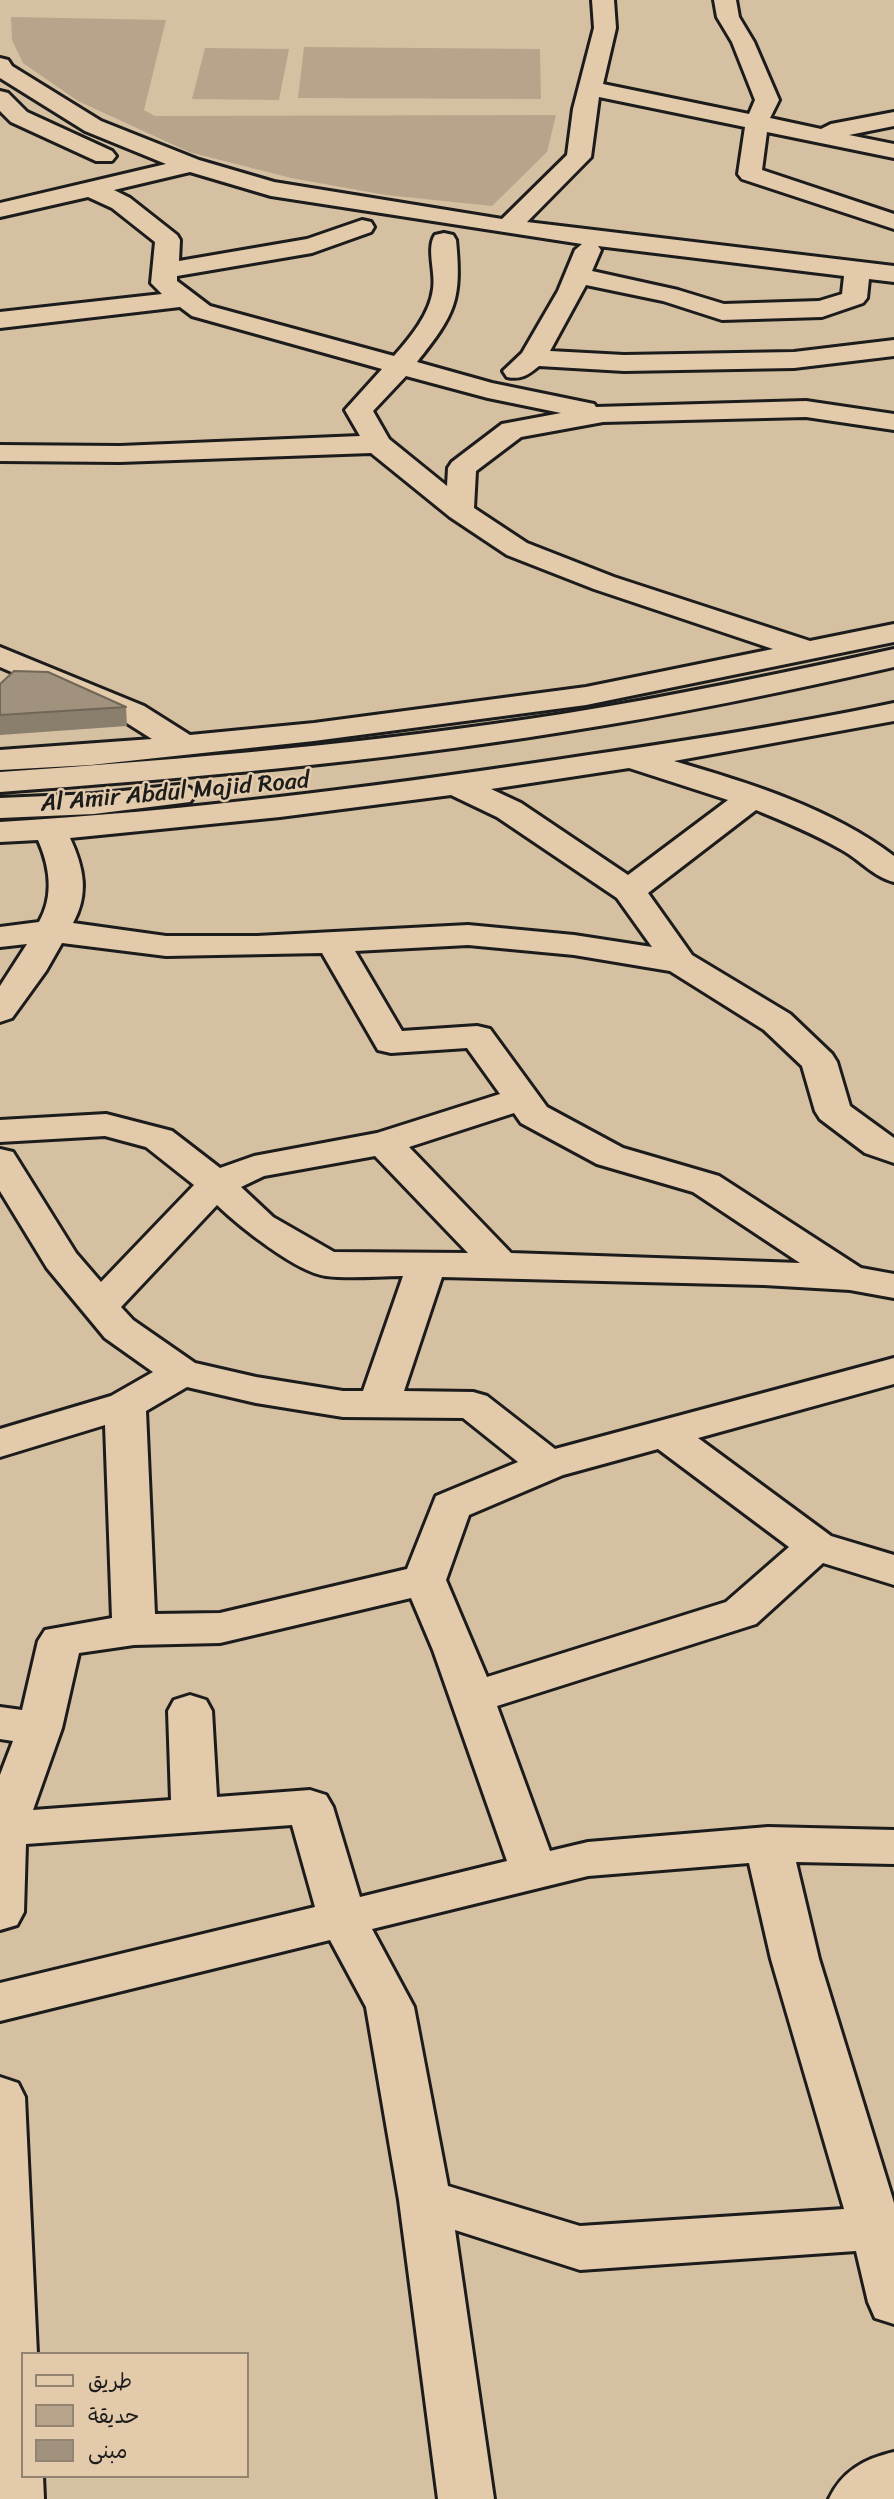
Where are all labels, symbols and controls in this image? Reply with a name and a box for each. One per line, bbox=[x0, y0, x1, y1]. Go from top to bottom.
street label: Al Amir Abdul Majid Road bbox=[39, 767, 311, 819]
legend bbox=[21, 2352, 248, 2478]
text: طريق bbox=[88, 2362, 132, 2400]
text: حديقة bbox=[88, 2397, 139, 2435]
text: مبنى bbox=[88, 2432, 127, 2470]

